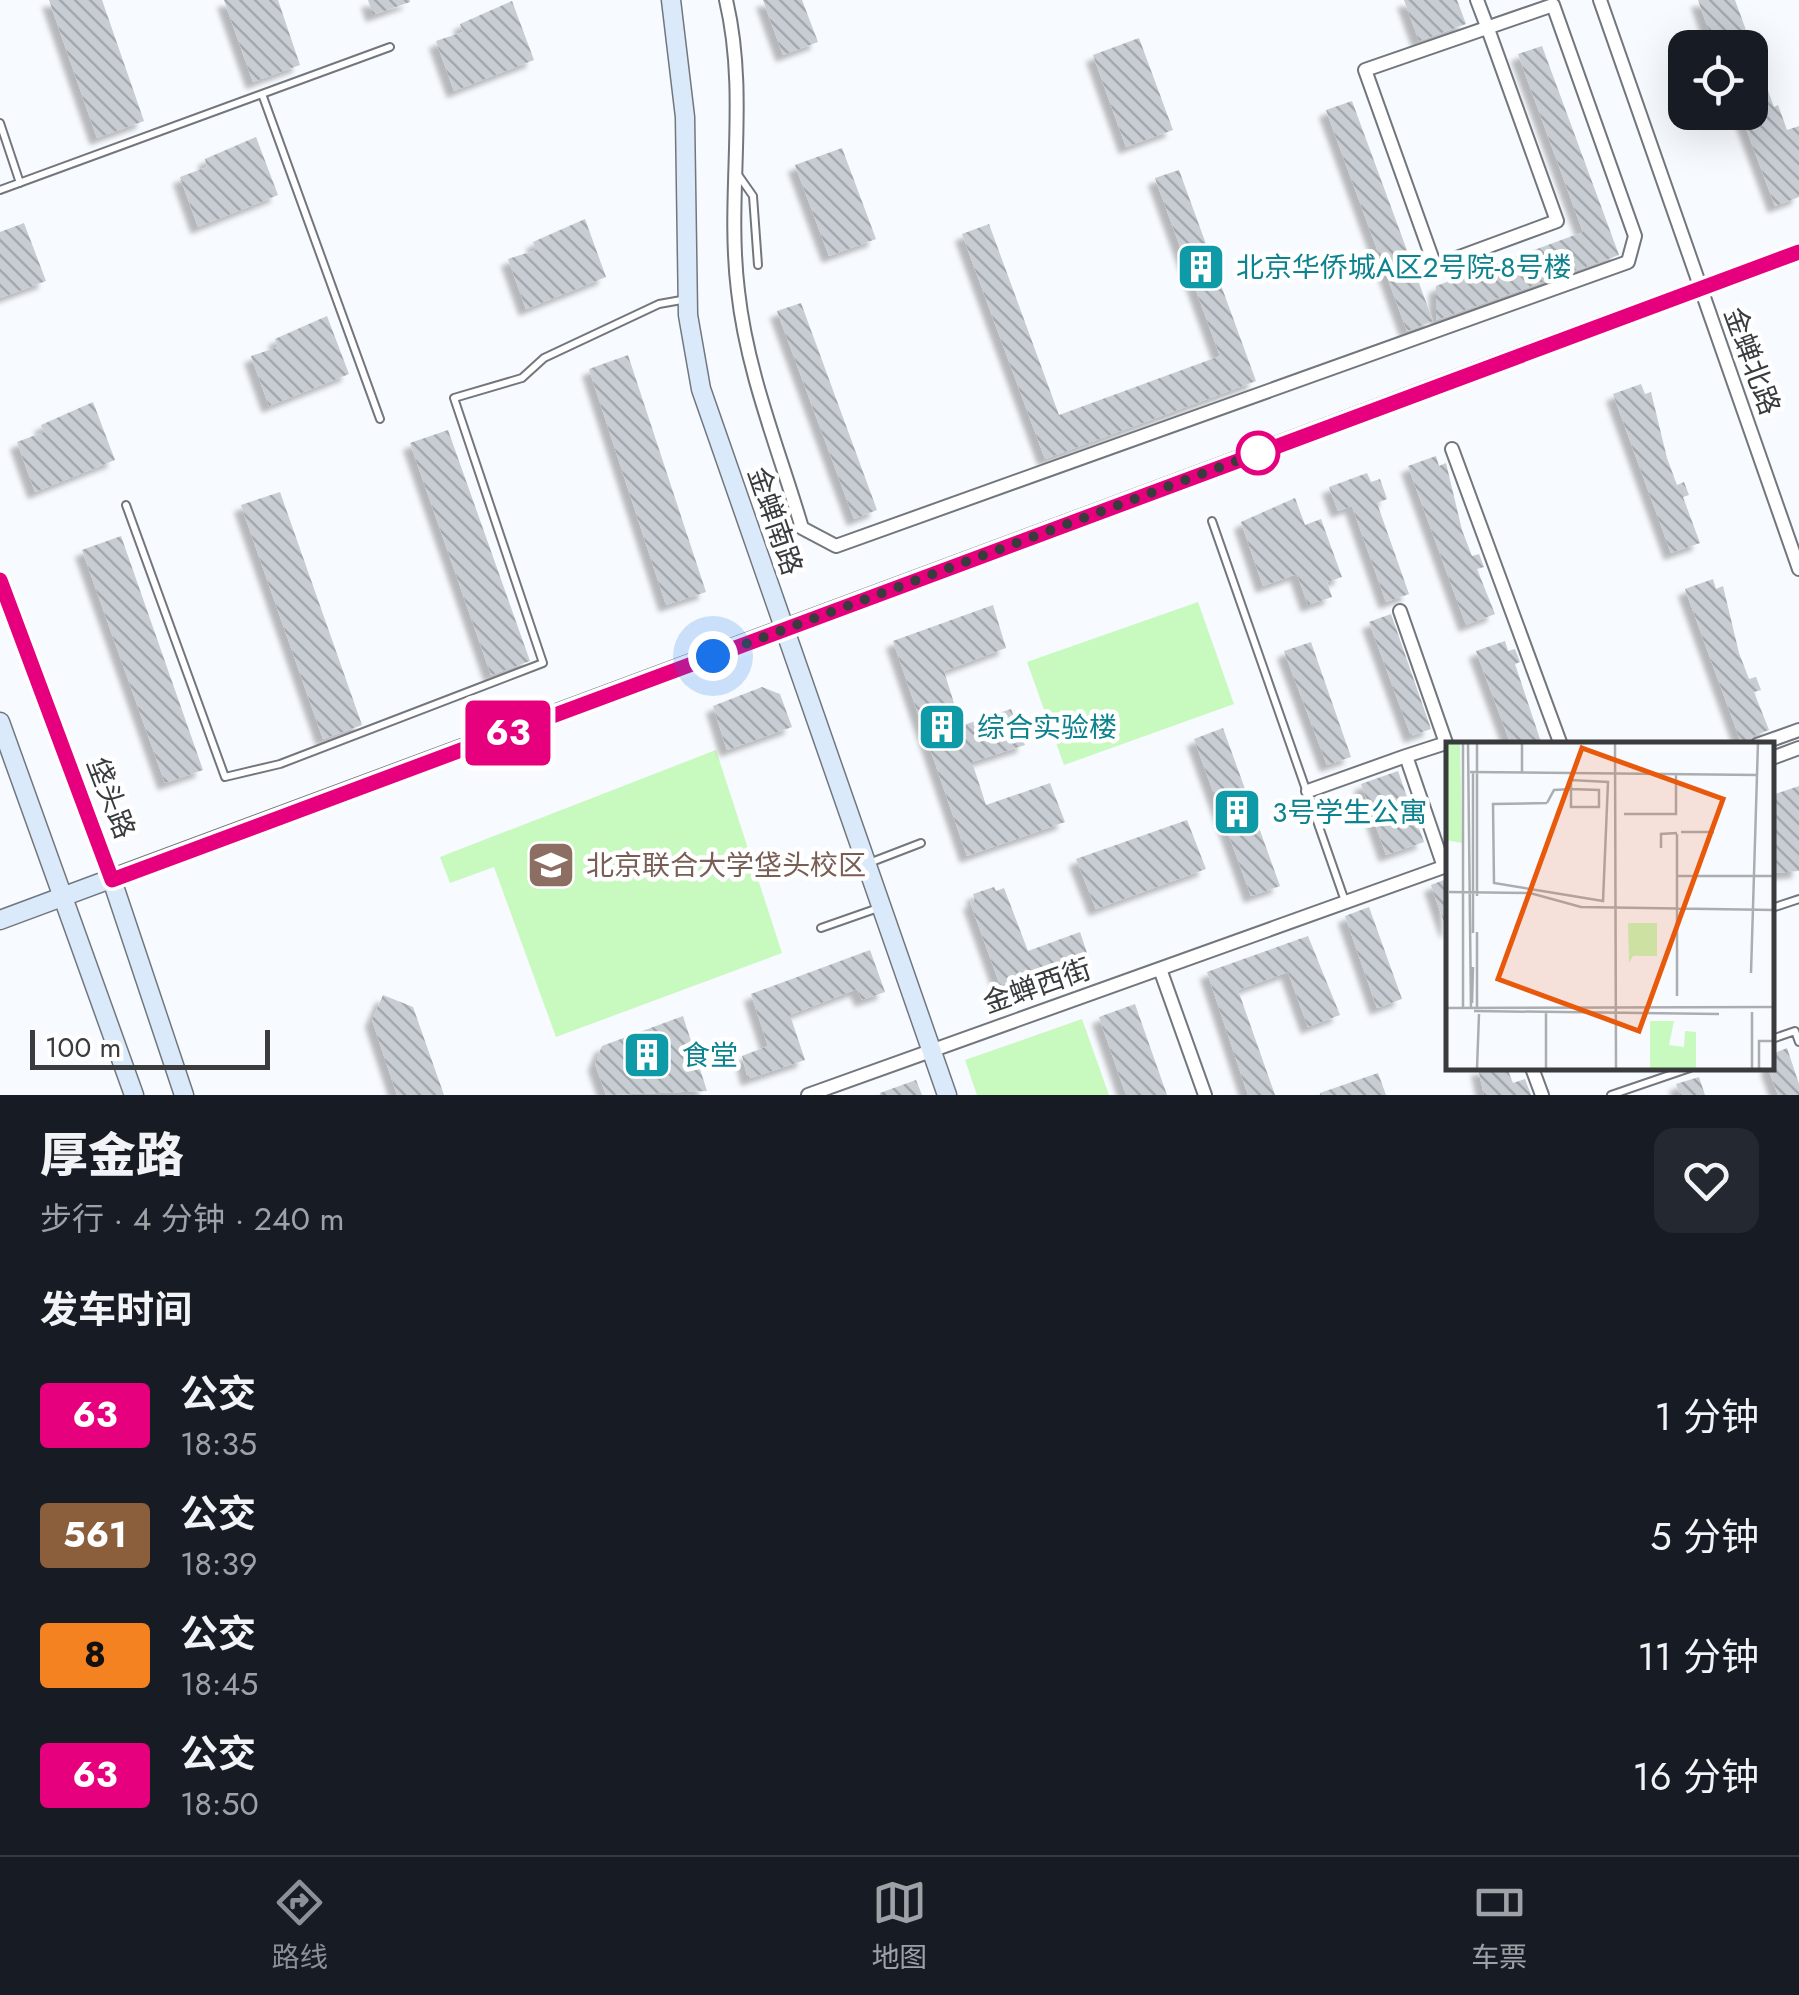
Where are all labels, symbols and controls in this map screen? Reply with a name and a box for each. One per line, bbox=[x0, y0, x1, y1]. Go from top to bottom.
map controls bbox=[1668, 30, 1768, 130]
button: locate bbox=[1668, 30, 1768, 130]
building icon: 北京华侨城A区2号院-8号楼 bbox=[1175, 241, 1227, 293]
place label: 北京华侨城A区2号院-8号楼 bbox=[1236, 247, 1572, 288]
street label: 金蝉北路 bbox=[1714, 301, 1790, 421]
unlabelled marker bbox=[1237, 432, 1279, 474]
street label: 金蝉南路 bbox=[737, 461, 813, 581]
your location bbox=[688, 631, 738, 681]
line badge: 63 bbox=[463, 700, 553, 766]
building icon: 综合实验楼 bbox=[916, 701, 968, 753]
place label: 综合实验楼 bbox=[977, 707, 1117, 748]
text: 63 bbox=[485, 708, 531, 758]
inset map bbox=[1446, 742, 1774, 1070]
street label: 垡头路 bbox=[77, 751, 145, 845]
building icon: 3号学生公寓 bbox=[1211, 786, 1263, 838]
place label: 3号学生公寓 bbox=[1272, 792, 1427, 833]
school or university icon: 北京联合大学垡头校区 bbox=[525, 839, 577, 891]
place label: 北京联合大学垡头校区 bbox=[586, 845, 866, 886]
street label: 金蝉西街 bbox=[977, 948, 1097, 1024]
scale bar bbox=[30, 1025, 270, 1070]
text: 100 m bbox=[45, 1027, 121, 1068]
building icon: 食堂 bbox=[621, 1029, 673, 1081]
place label: 食堂 bbox=[682, 1035, 738, 1076]
text: 厚金路 bbox=[40, 1121, 184, 1190]
button: heart bbox=[1654, 1128, 1759, 1233]
text: 步行 · 4 分钟 · 240 m bbox=[40, 1196, 344, 1242]
text: 发车时间 bbox=[40, 1282, 192, 1337]
text: 公交 bbox=[180, 1366, 256, 1421]
text: 1 分钟 bbox=[1654, 1389, 1759, 1444]
text: 63 bbox=[72, 1390, 118, 1440]
text: 18:35 bbox=[180, 1421, 257, 1467]
text: 公交 bbox=[180, 1486, 256, 1541]
text: 5 分钟 bbox=[1650, 1509, 1759, 1564]
text: 561 bbox=[63, 1510, 127, 1560]
text: 18:39 bbox=[180, 1541, 257, 1587]
text: 公交 bbox=[180, 1606, 256, 1661]
text: 11 分钟 bbox=[1637, 1629, 1759, 1684]
text: 8 bbox=[84, 1630, 106, 1680]
text: 18:45 bbox=[180, 1661, 258, 1707]
text: 公交 bbox=[180, 1726, 256, 1781]
text: 16 分钟 bbox=[1633, 1749, 1759, 1804]
text: 63 bbox=[72, 1750, 118, 1800]
text: 18:50 bbox=[180, 1781, 259, 1827]
tab: 路线 bbox=[272, 1875, 328, 1978]
tab: 地图 bbox=[871, 1875, 927, 1978]
tab: 车票 bbox=[1471, 1875, 1527, 1978]

